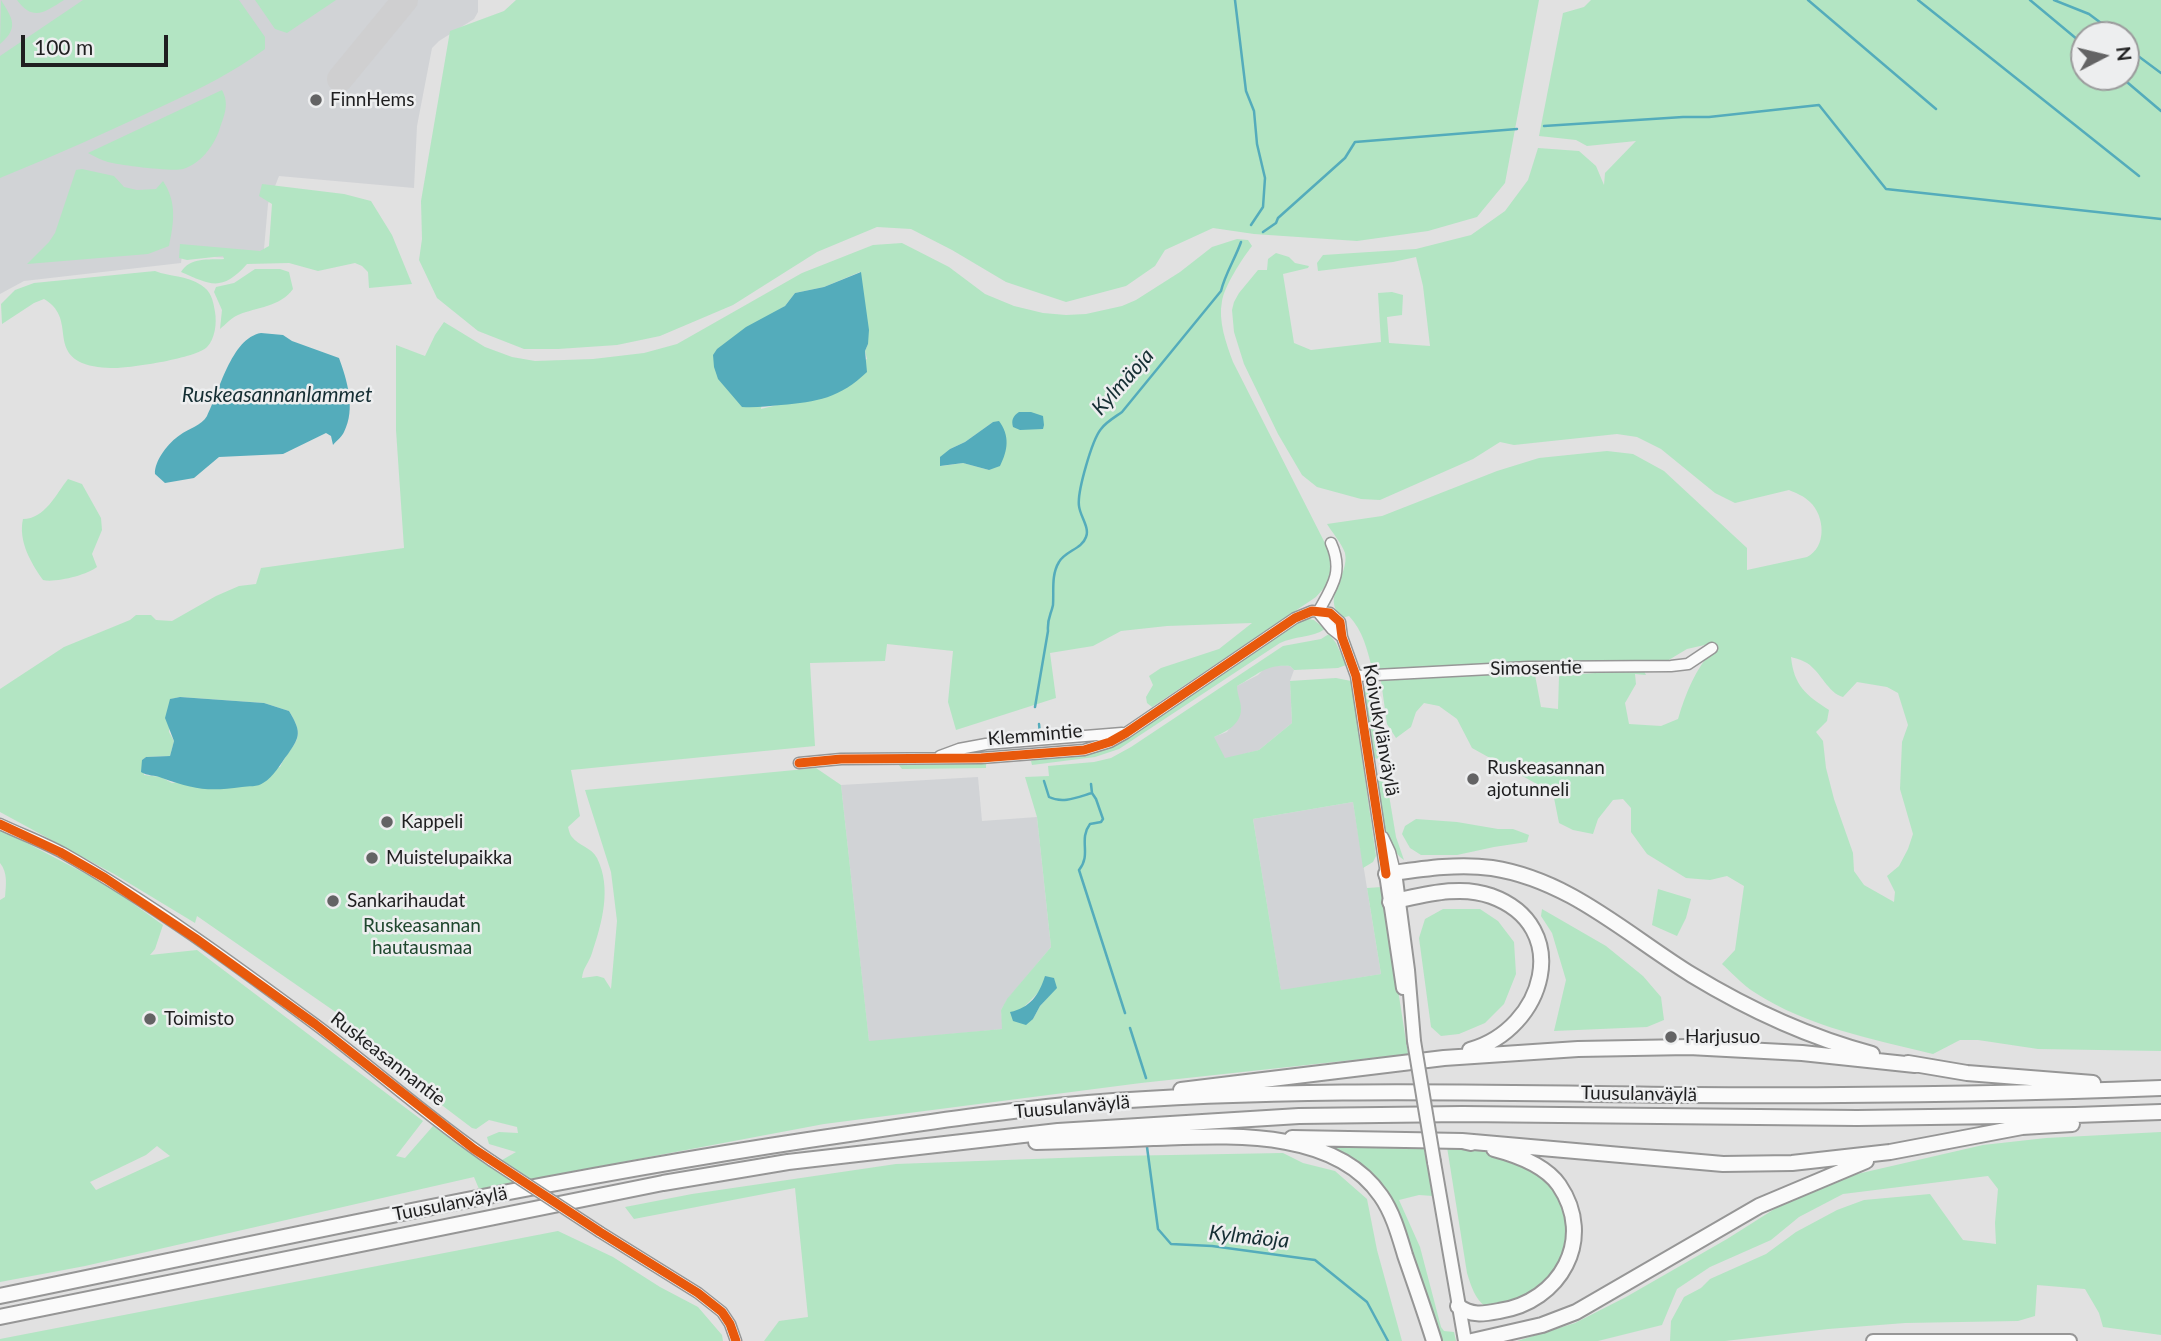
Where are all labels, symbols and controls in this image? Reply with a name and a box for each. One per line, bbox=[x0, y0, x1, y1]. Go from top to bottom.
scale bar bbox=[24, 21, 172, 65]
north arrow bbox=[2070, 21, 2140, 91]
text: 100 m bbox=[34, 34, 93, 59]
text: N bbox=[2112, 45, 2137, 62]
place label: FinnHems bbox=[330, 89, 414, 111]
marker: FinnHems bbox=[308, 92, 324, 108]
water label: Kylmäoja bbox=[1087, 344, 1159, 420]
water label: Ruskeasannanlammet bbox=[182, 382, 372, 408]
street label: Simosentie bbox=[1490, 656, 1582, 680]
street label: Koivukylänväylä bbox=[1358, 662, 1404, 798]
street label: Klemmintie bbox=[987, 719, 1083, 751]
place label: Ruskeasannan ajotunneli bbox=[1487, 757, 1605, 801]
marker: Ruskeasannan ajotunneli bbox=[1465, 771, 1481, 787]
place label: Kappeli bbox=[401, 811, 463, 833]
marker: Kappeli bbox=[379, 814, 395, 830]
place label: Muistelupaikka bbox=[386, 847, 512, 869]
marker: Muistelupaikka bbox=[364, 850, 380, 866]
place label: Sankarihaudat bbox=[347, 890, 465, 912]
marker: Sankarihaudat bbox=[325, 893, 341, 909]
park label: Ruskeasannan hautausmaa bbox=[363, 915, 481, 959]
street label: Ruskeasannantie bbox=[326, 1007, 450, 1111]
place label: Toimisto bbox=[164, 1008, 234, 1030]
marker: Toimisto bbox=[142, 1011, 158, 1027]
place label: Harjusuo bbox=[1685, 1026, 1760, 1048]
marker: Harjusuo bbox=[1663, 1029, 1679, 1045]
street label: Tuusulanväylä bbox=[1581, 1082, 1697, 1106]
street label: Tuusulanväylä bbox=[1013, 1091, 1131, 1123]
street label: Tuusulanväylä bbox=[391, 1182, 509, 1226]
water label: Kylmäoja bbox=[1208, 1220, 1290, 1254]

